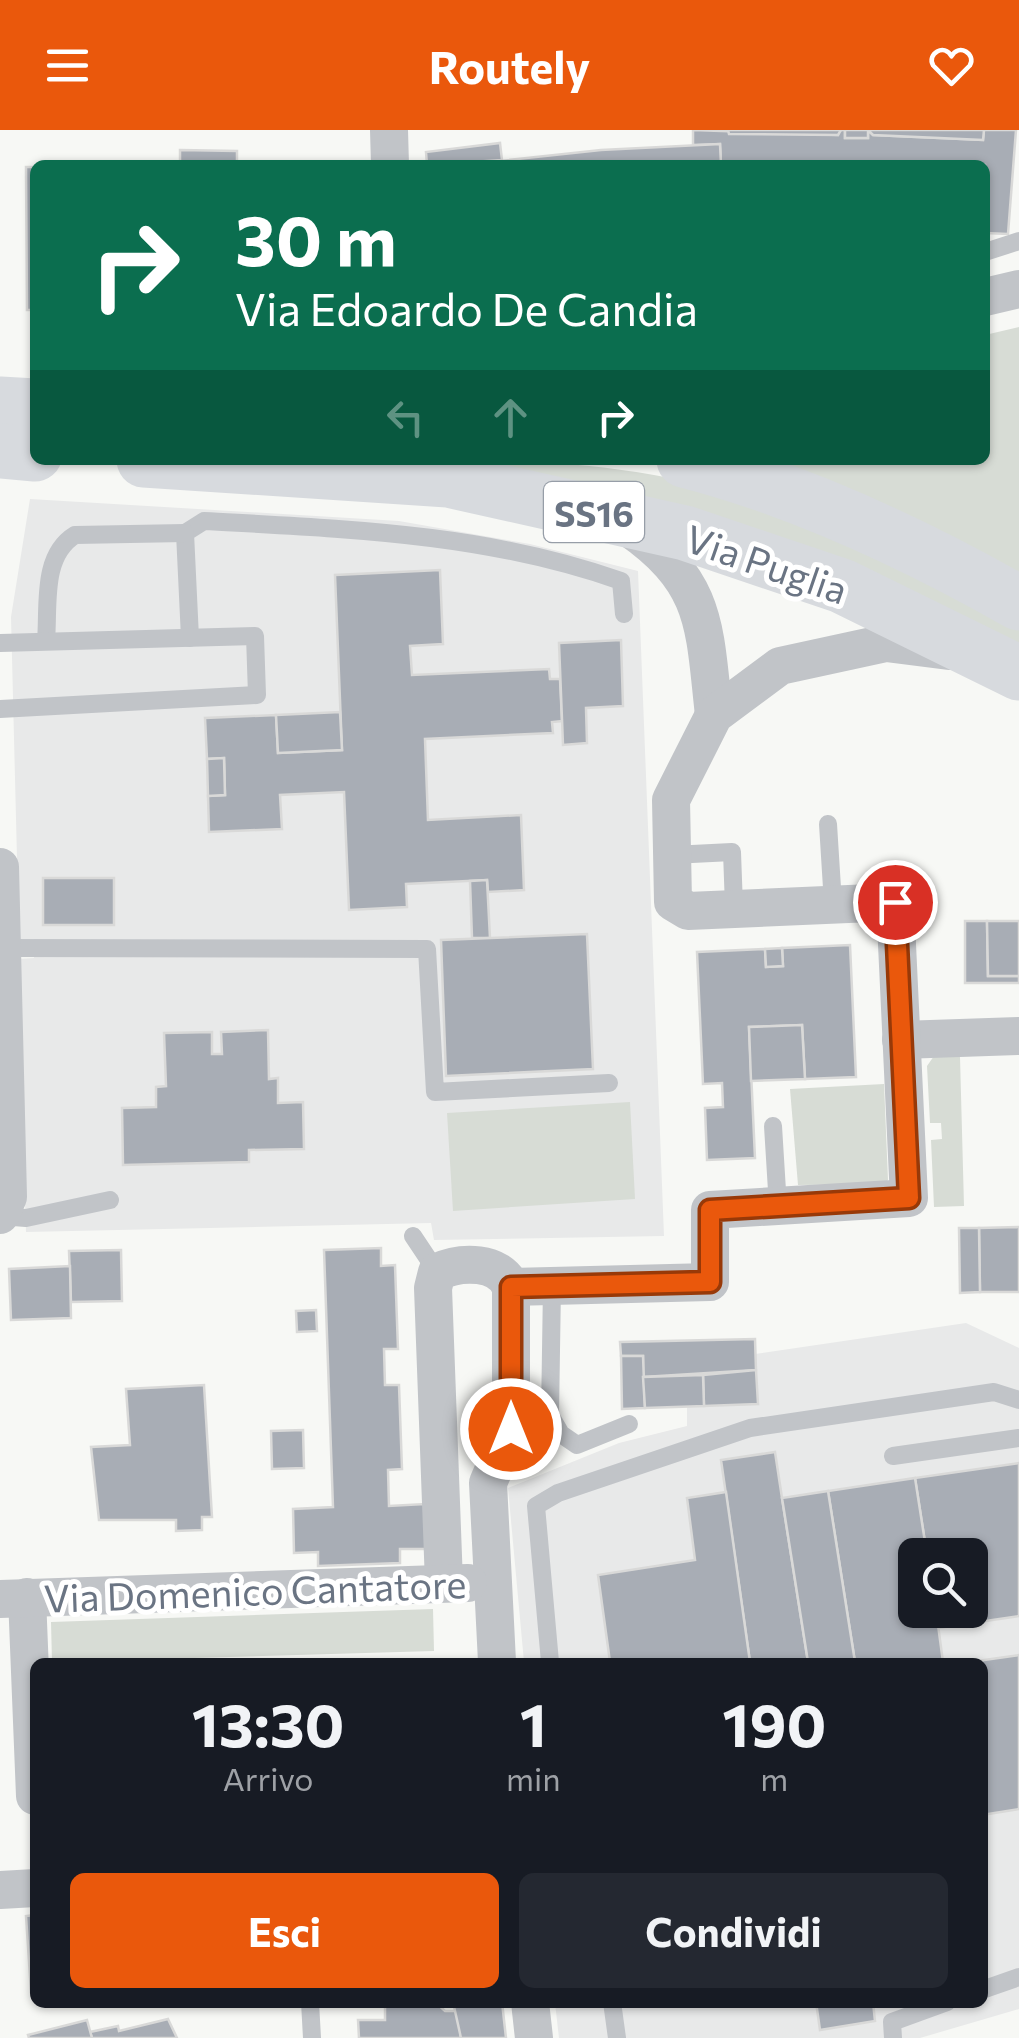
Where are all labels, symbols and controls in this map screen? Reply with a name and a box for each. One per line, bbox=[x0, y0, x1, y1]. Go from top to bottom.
icon: menu bbox=[40, 38, 95, 93]
text: Routely bbox=[429, 38, 590, 93]
icon: heart bbox=[924, 38, 979, 93]
text: 30 m bbox=[235, 195, 397, 280]
icon: right bbox=[70, 200, 200, 330]
text: Via Edoardo De Candia bbox=[235, 280, 698, 335]
icon: left bbox=[378, 390, 433, 445]
icon: ahead bbox=[483, 390, 538, 445]
icon: right bbox=[588, 390, 643, 445]
road number: SS16 bbox=[544, 482, 644, 542]
street label: Via Puglia bbox=[680, 513, 854, 613]
pin bbox=[853, 860, 938, 945]
icon: arrive bbox=[868, 875, 923, 930]
position arrow bbox=[459, 1377, 563, 1481]
map controls bbox=[898, 1538, 988, 1628]
button: search bbox=[898, 1538, 988, 1628]
street label: Via Domenico Cantatore bbox=[43, 1559, 467, 1621]
text: 13:30 bbox=[192, 1686, 344, 1759]
text: 1 bbox=[520, 1686, 547, 1759]
text: 190 bbox=[722, 1686, 826, 1759]
text: Arrivo bbox=[223, 1758, 313, 1798]
text: min bbox=[506, 1758, 561, 1798]
text: m bbox=[760, 1758, 788, 1798]
button: Esci bbox=[70, 1873, 499, 1988]
button: Condividi bbox=[519, 1873, 948, 1988]

